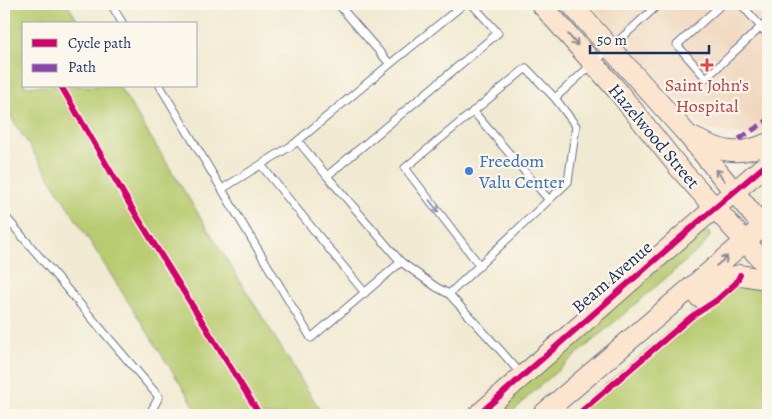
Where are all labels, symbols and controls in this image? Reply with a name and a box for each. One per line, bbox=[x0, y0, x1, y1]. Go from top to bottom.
legend bbox=[22, 22, 198, 88]
scale bar bbox=[590, 22, 708, 54]
text: 50 m bbox=[597, 30, 627, 50]
text: Cycle path bbox=[68, 33, 131, 53]
one-way arrow bbox=[567, 34, 579, 47]
text: Path bbox=[68, 57, 96, 77]
marker: Saint John's Hospital bbox=[700, 58, 714, 72]
place label: Saint John's Hospital bbox=[665, 73, 749, 118]
street label: Hazelwood Street bbox=[603, 78, 705, 194]
place label: Freedom Valu Center bbox=[478, 149, 564, 194]
marker: Freedom Valu Center bbox=[463, 165, 475, 177]
one-way arrow bbox=[714, 169, 725, 182]
one-way arrow bbox=[429, 199, 440, 212]
street label: Beam Avenue bbox=[567, 235, 657, 319]
one-way arrow bbox=[716, 256, 729, 267]

